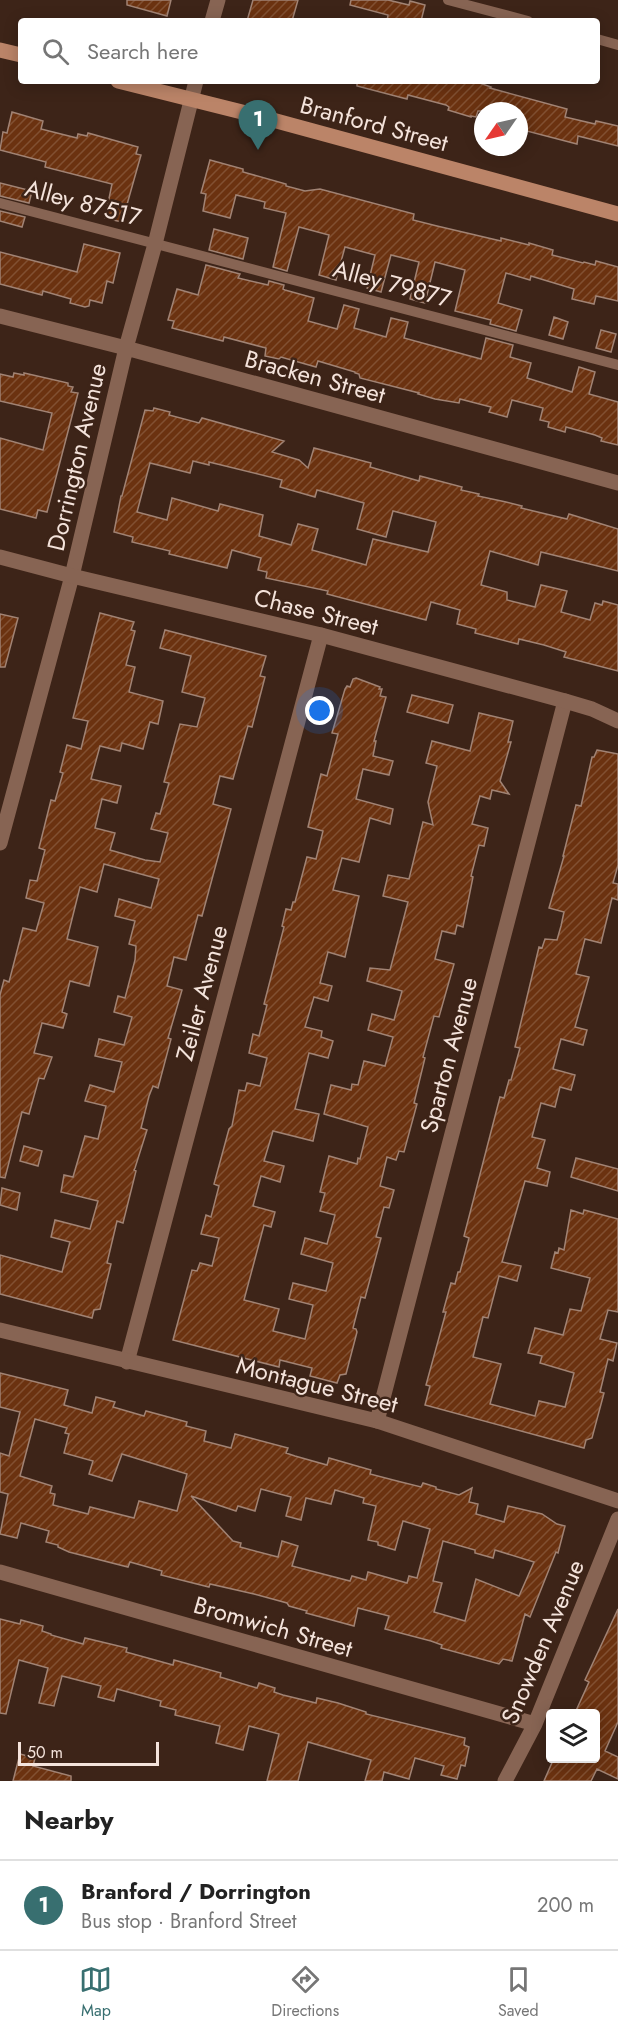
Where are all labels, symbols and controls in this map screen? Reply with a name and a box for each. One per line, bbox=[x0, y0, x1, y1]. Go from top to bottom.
search box bbox=[18, 18, 600, 84]
icon: search bbox=[39, 35, 72, 68]
text: Search here bbox=[87, 35, 198, 67]
street label: Branford Street bbox=[296, 87, 452, 160]
pin: 1 bbox=[238, 100, 278, 150]
north arrow bbox=[474, 102, 528, 156]
street label: Alley 87517 bbox=[21, 170, 145, 235]
street label: Alley 79877 bbox=[329, 251, 455, 316]
street label: Bracken Street bbox=[241, 341, 390, 412]
street label: Dorrington Avenue bbox=[38, 359, 115, 554]
street label: Chase Street bbox=[250, 579, 382, 644]
your location bbox=[305, 696, 334, 725]
street label: Zeiler Avenue bbox=[167, 921, 236, 1065]
street label: Sparton Avenue bbox=[411, 973, 486, 1137]
street label: Montague Street bbox=[233, 1348, 402, 1422]
street label: Snowden Avenue bbox=[492, 1554, 593, 1729]
street label: Bromwich Street bbox=[189, 1587, 357, 1666]
map controls bbox=[546, 1709, 600, 1763]
button: layers bbox=[546, 1709, 600, 1763]
scale bar bbox=[18, 1739, 159, 1766]
text: 50 m bbox=[27, 1741, 63, 1764]
text: Nearby bbox=[24, 1801, 113, 1839]
text: Branford / Dorrington bbox=[81, 1875, 311, 1907]
text: 1 bbox=[38, 1891, 49, 1920]
text: 200 m bbox=[537, 1891, 594, 1920]
text: Bus stop · Branford Street bbox=[81, 1907, 297, 1936]
tab: Map bbox=[79, 1963, 112, 2022]
tab: Directions bbox=[271, 1963, 339, 2022]
tab: Saved bbox=[498, 1963, 539, 2022]

